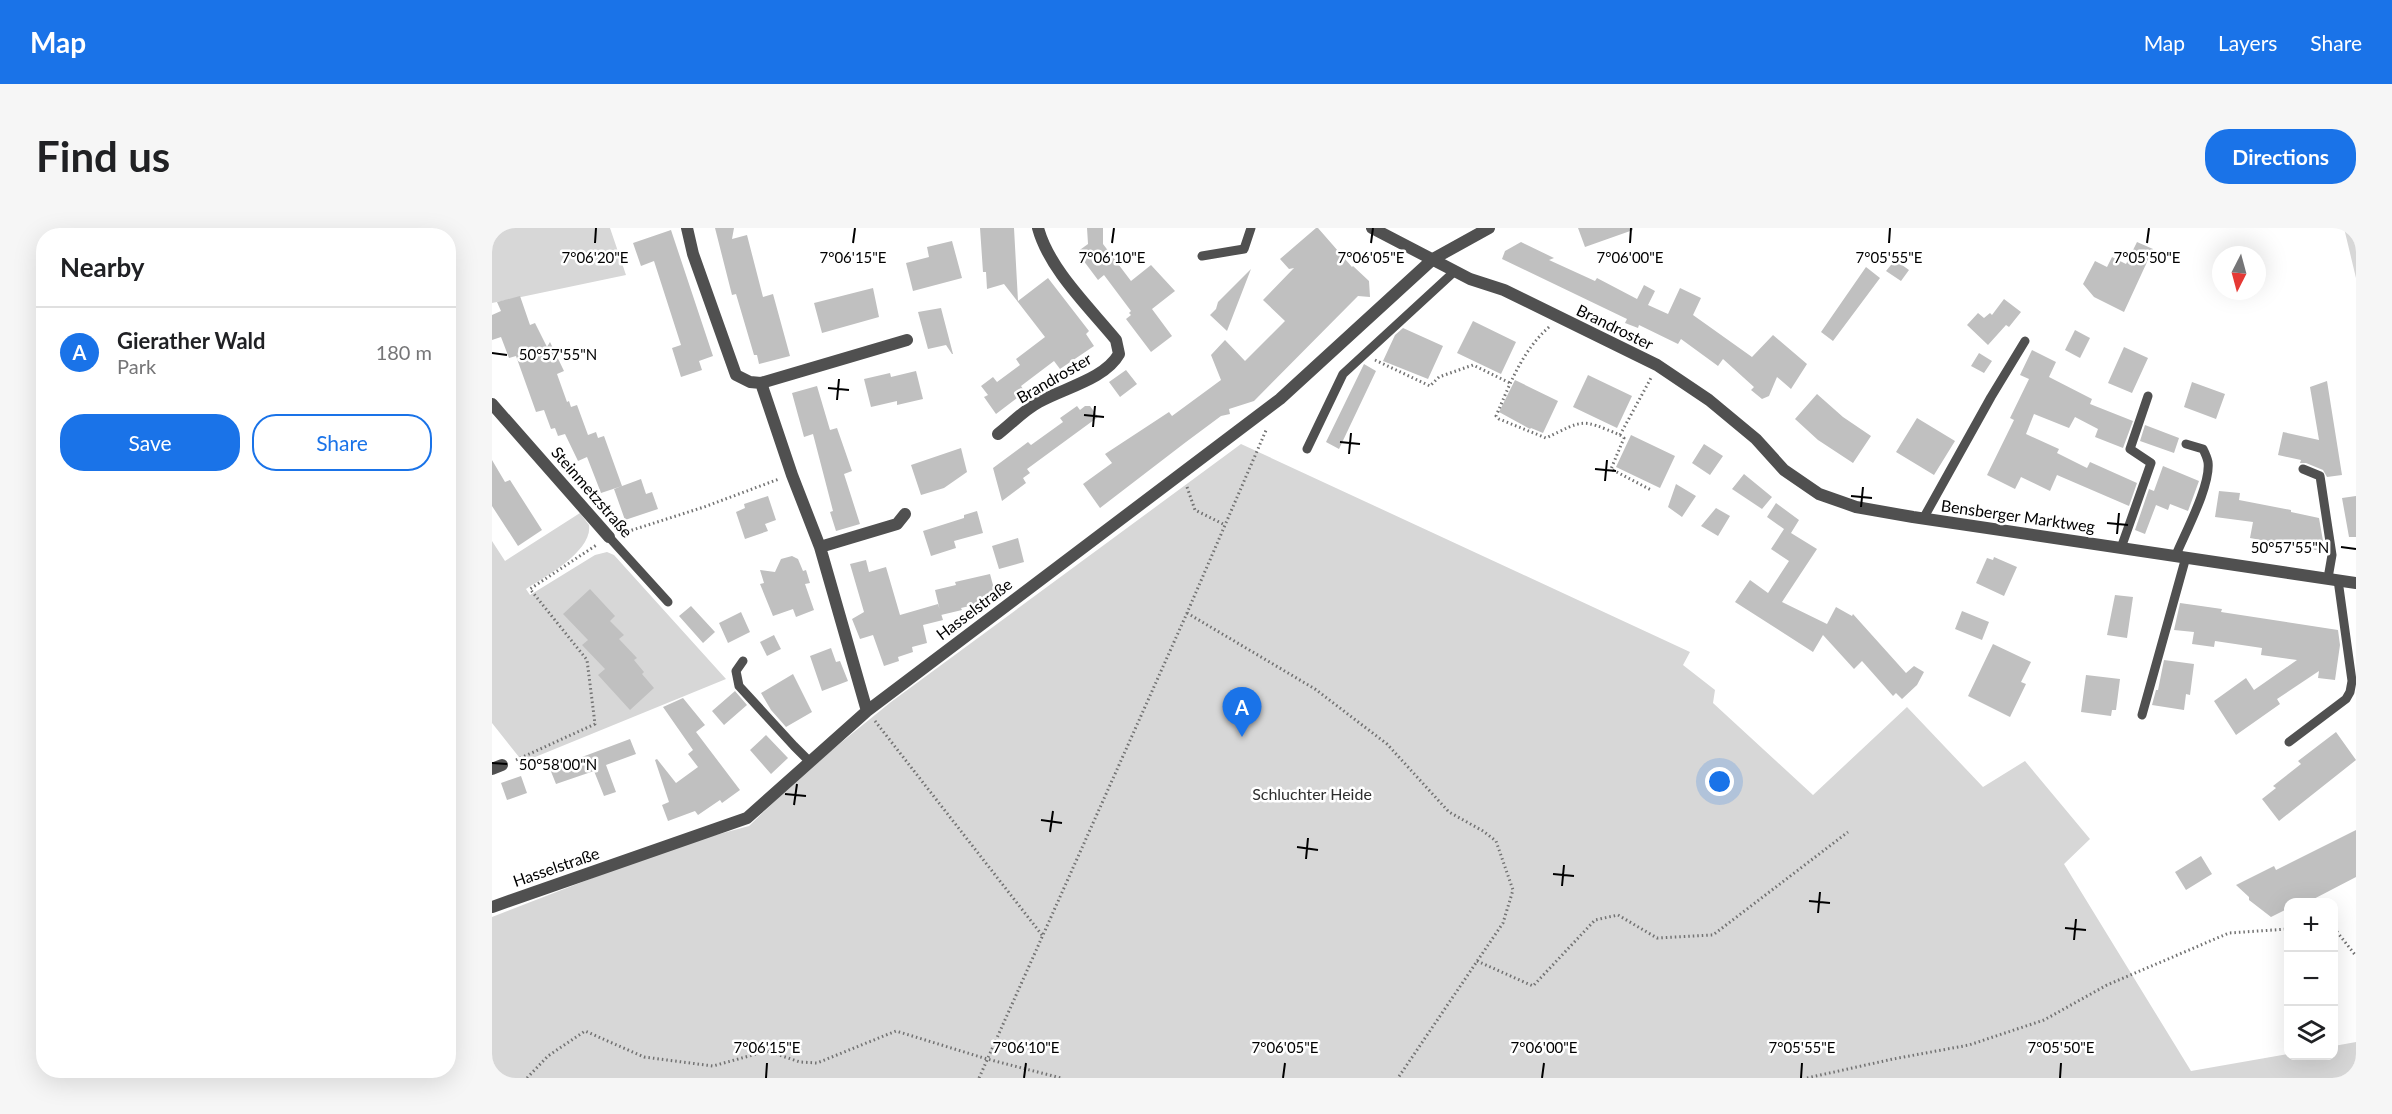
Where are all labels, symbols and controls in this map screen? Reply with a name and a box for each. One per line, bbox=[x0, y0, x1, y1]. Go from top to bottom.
text: Map bbox=[30, 25, 86, 59]
text: Map bbox=[2144, 30, 2185, 55]
text: Layers bbox=[2218, 30, 2277, 55]
text: Share bbox=[2310, 30, 2362, 55]
button: Directions bbox=[2205, 129, 2356, 184]
text: Find us bbox=[36, 131, 170, 181]
north arrow bbox=[2212, 246, 2266, 300]
text: 7°06'20"E bbox=[562, 248, 629, 266]
text: 7°06'15"E bbox=[820, 248, 887, 266]
text: 7°06'10"E bbox=[1079, 248, 1146, 266]
text: 7°06'05"E bbox=[1338, 248, 1405, 266]
text: 7°06'00"E bbox=[1597, 248, 1664, 266]
text: 7°05'55"E bbox=[1856, 248, 1923, 266]
text: 7°05'50"E bbox=[2114, 248, 2181, 266]
text: Nearby bbox=[60, 251, 145, 283]
street label: Brandroster bbox=[1574, 300, 1657, 353]
text: Gierather Wald bbox=[117, 327, 266, 354]
text: A bbox=[73, 340, 86, 364]
text: 180 m bbox=[376, 340, 432, 364]
text: 50°57'55"N bbox=[519, 345, 597, 363]
street label: Brandroster bbox=[1013, 348, 1095, 407]
text: Park bbox=[117, 354, 156, 378]
button: Save bbox=[60, 414, 240, 471]
button: Share bbox=[252, 414, 432, 471]
street label: Steinmetzstraße bbox=[548, 442, 637, 541]
street label: Bensberger Marktweg bbox=[1940, 495, 2096, 536]
text: 50°57'55"N bbox=[2251, 538, 2329, 556]
street label: Hasselstraße bbox=[932, 574, 1015, 643]
pin: A bbox=[1222, 688, 1262, 737]
text: 50°58'00"N bbox=[519, 755, 597, 773]
your location bbox=[1705, 767, 1734, 796]
park label: Schluchter Heide bbox=[1252, 784, 1372, 803]
street label: Hasselstraße bbox=[510, 843, 602, 890]
map controls bbox=[2284, 898, 2338, 1060]
button: + bbox=[2284, 898, 2338, 952]
button: − bbox=[2284, 952, 2338, 1006]
button: layers bbox=[2284, 1006, 2338, 1060]
text: 7°06'15"E bbox=[734, 1038, 801, 1056]
text: 7°06'10"E bbox=[993, 1038, 1060, 1056]
text: 7°06'05"E bbox=[1252, 1038, 1319, 1056]
text: 7°06'00"E bbox=[1511, 1038, 1578, 1056]
text: 7°05'55"E bbox=[1769, 1038, 1836, 1056]
text: 7°05'50"E bbox=[2028, 1038, 2095, 1056]

